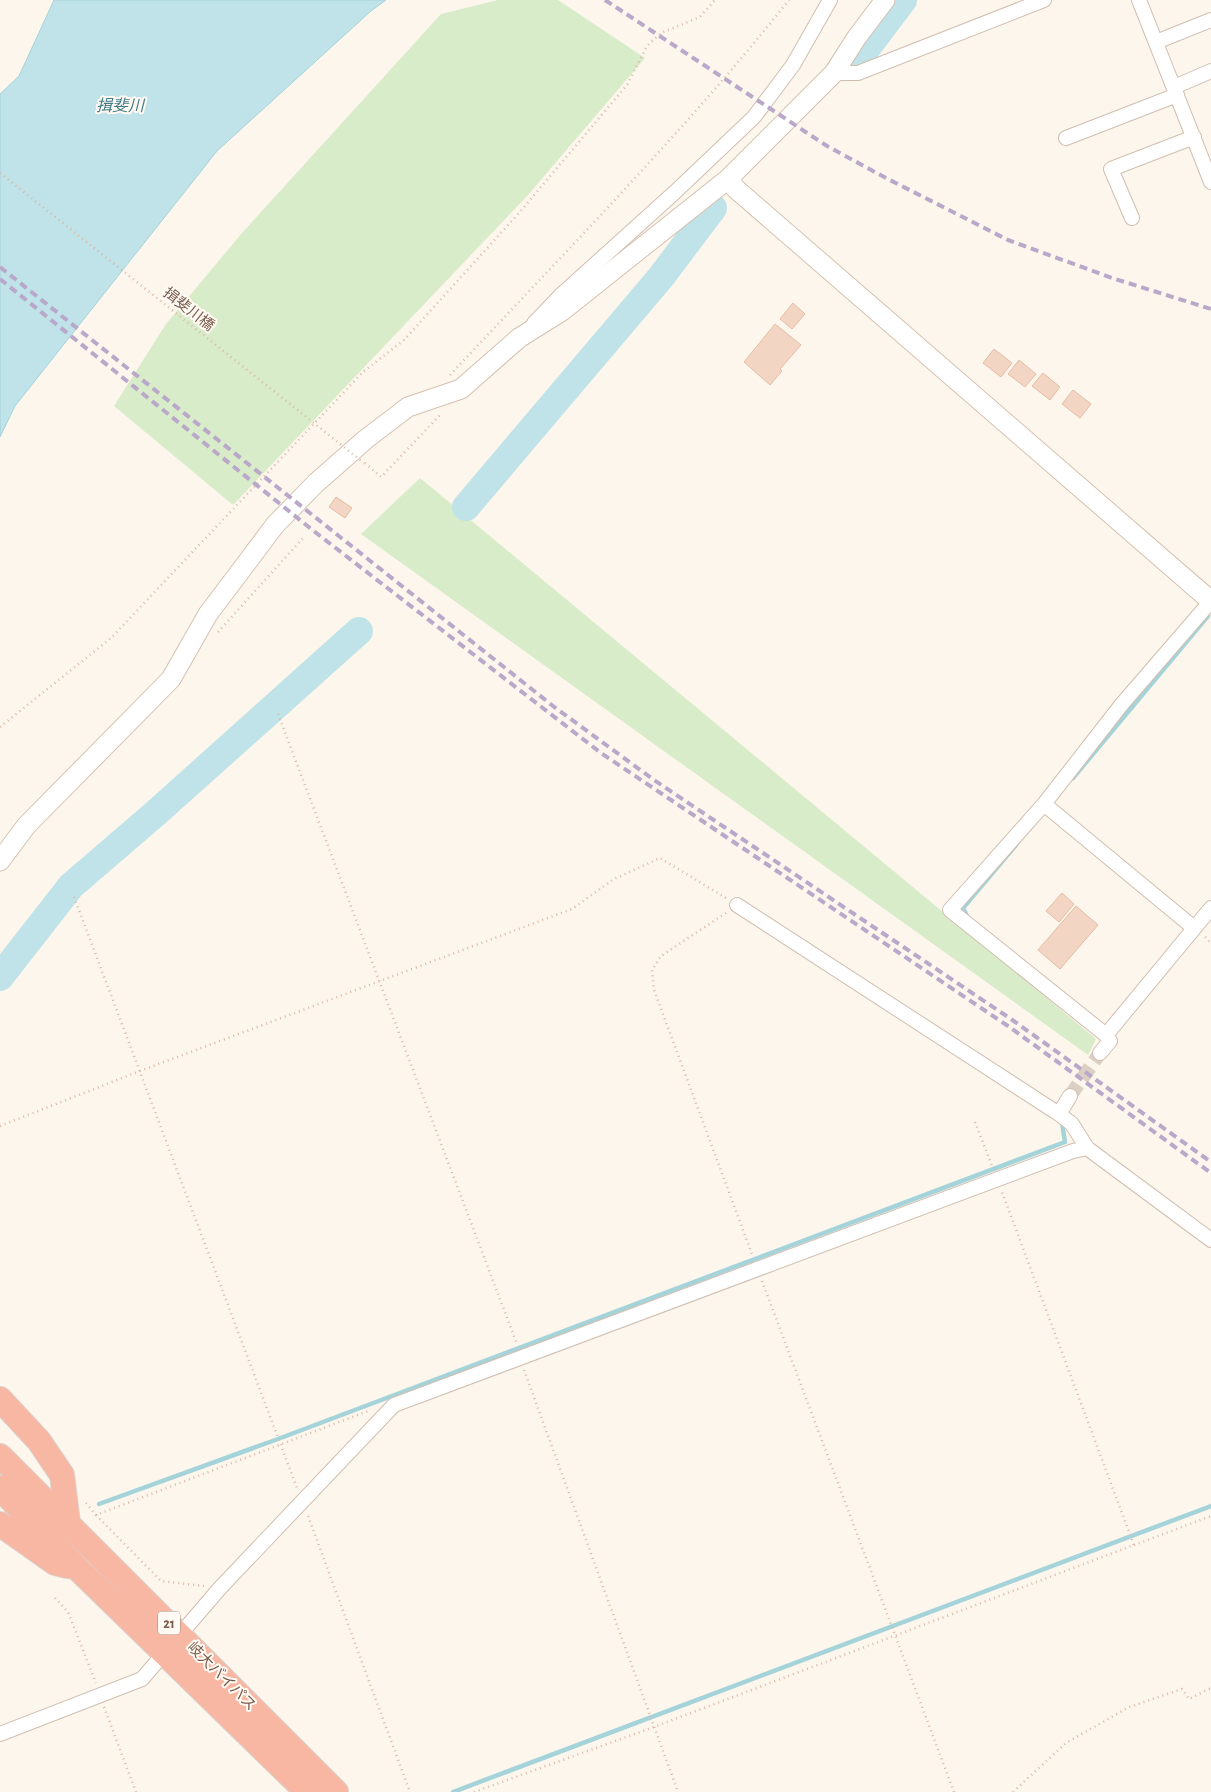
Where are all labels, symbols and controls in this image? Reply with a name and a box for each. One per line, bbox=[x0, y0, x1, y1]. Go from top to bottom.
water label: 揖斐川 bbox=[96, 97, 146, 114]
street label: 揖斐川橋 bbox=[160, 284, 218, 334]
road number: 21 bbox=[158, 1612, 180, 1635]
street label: 岐大バイパス bbox=[185, 1639, 259, 1713]

